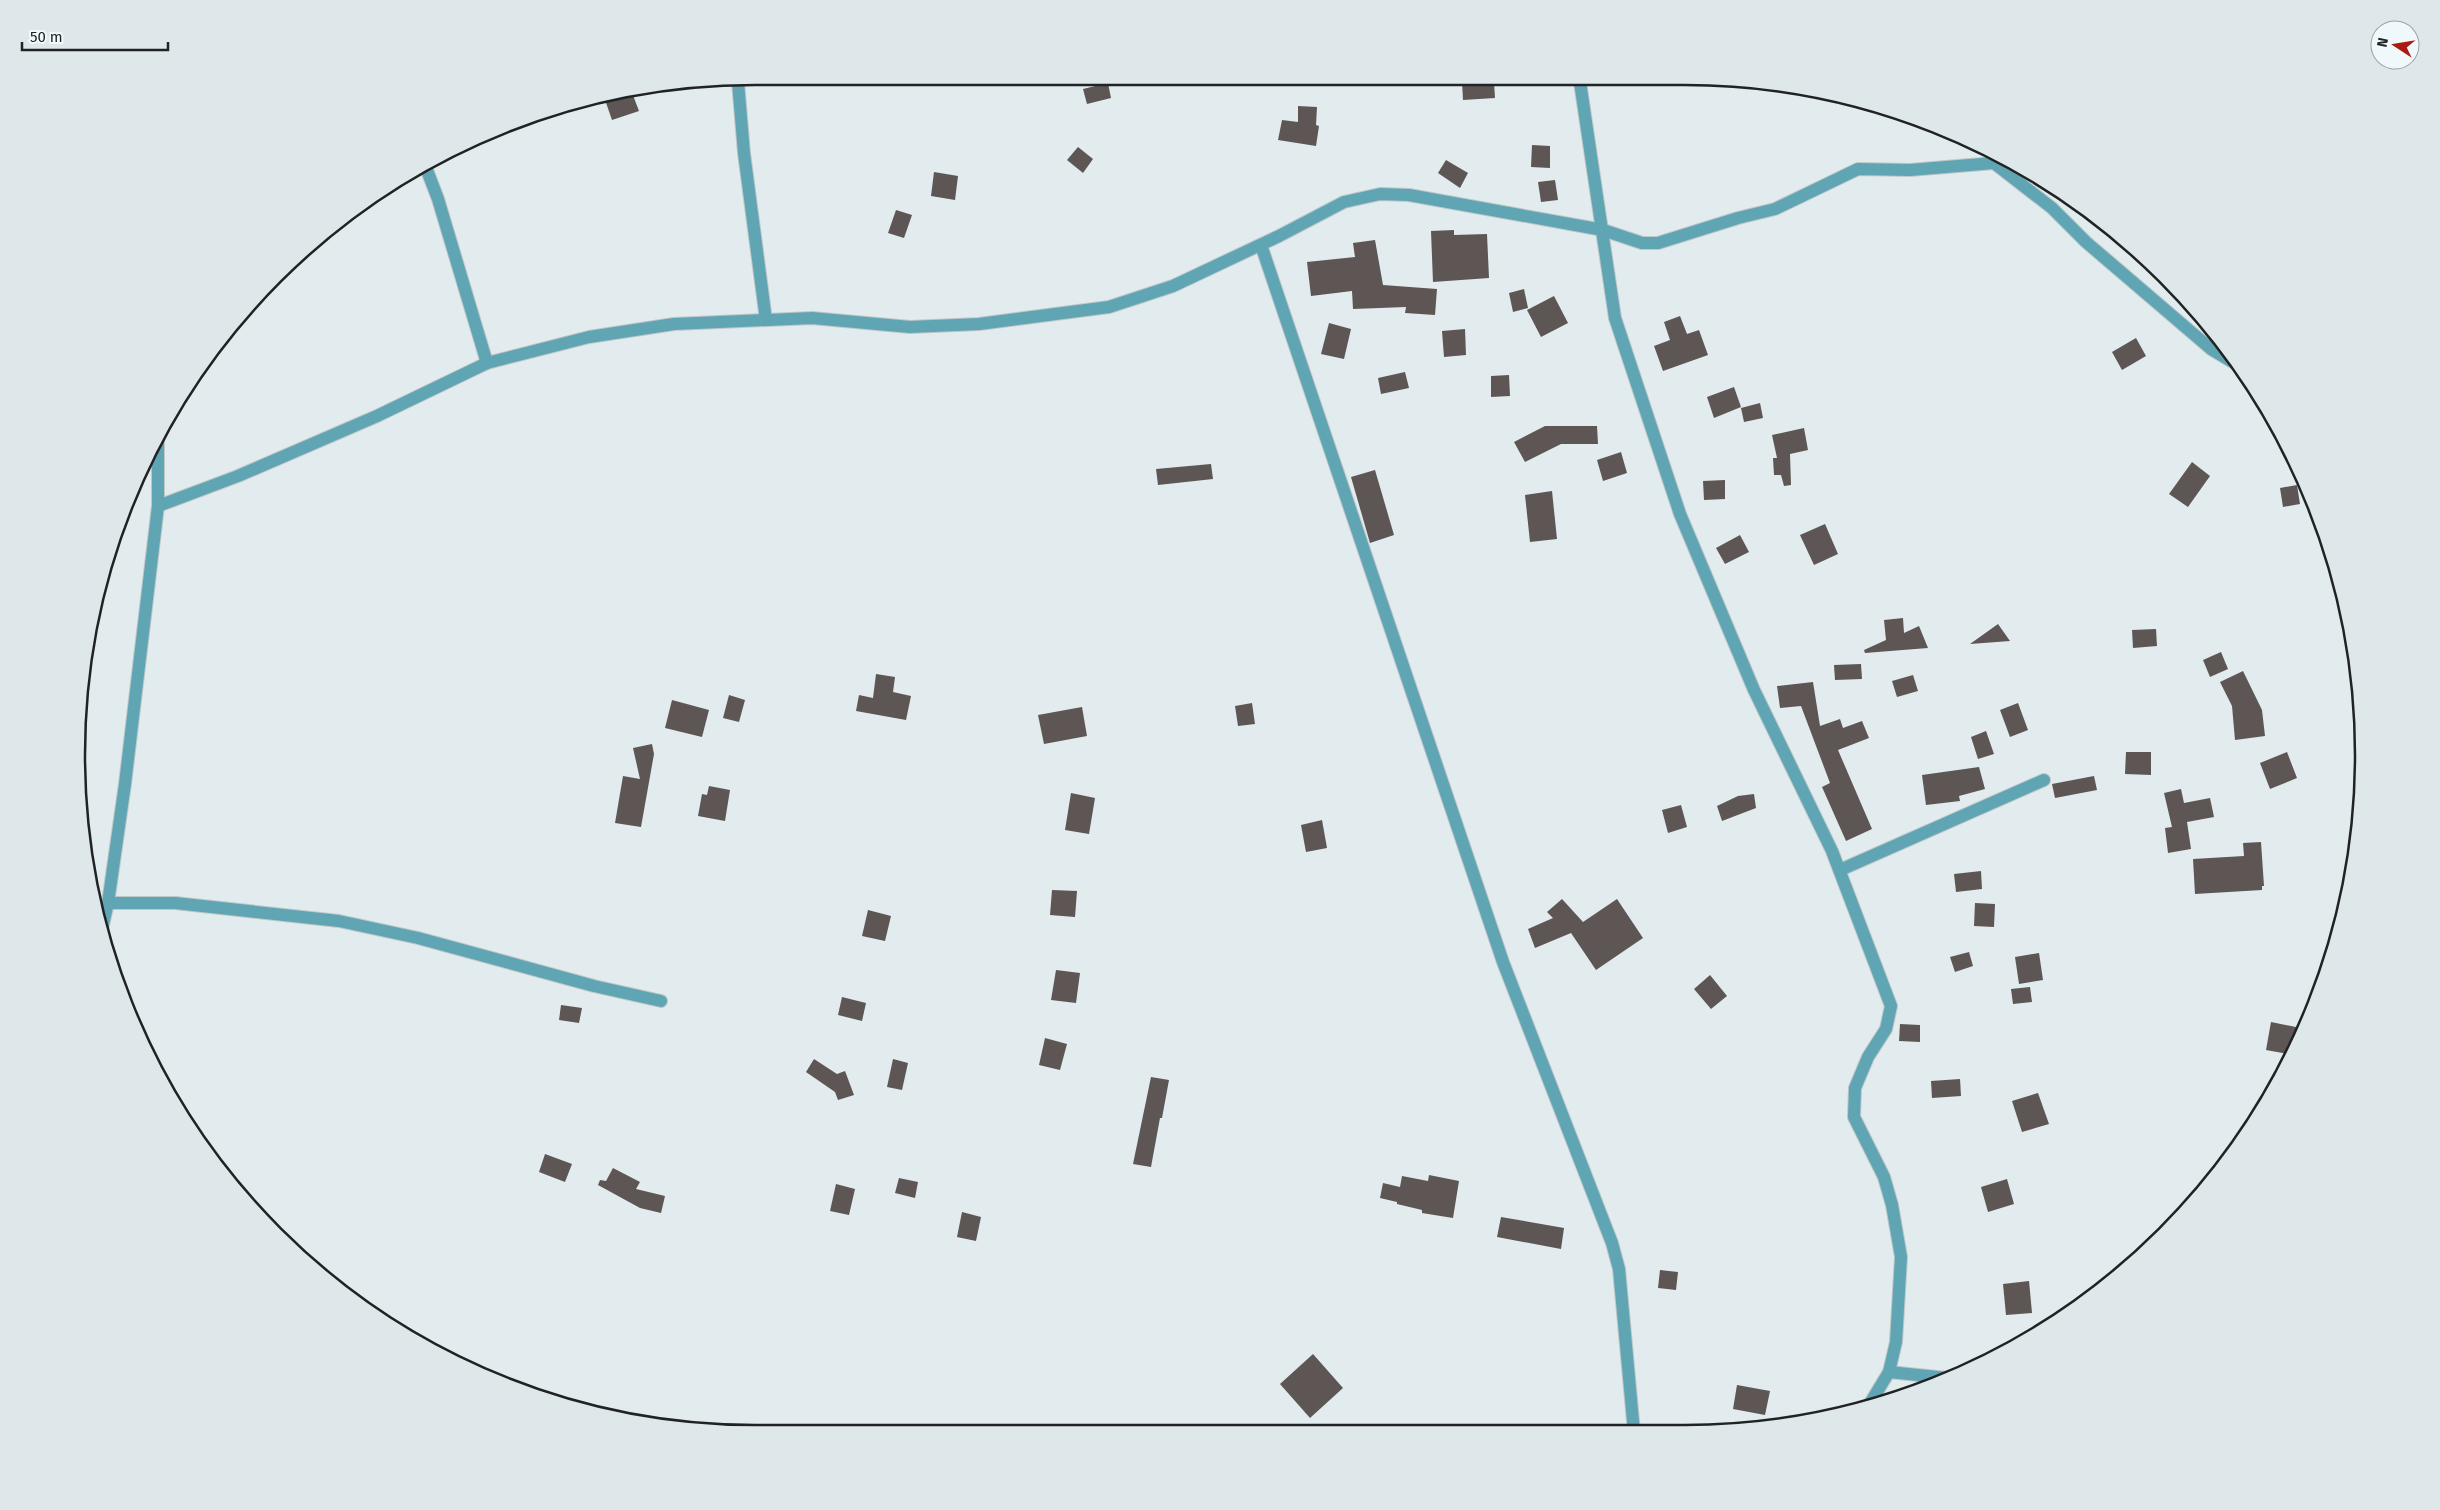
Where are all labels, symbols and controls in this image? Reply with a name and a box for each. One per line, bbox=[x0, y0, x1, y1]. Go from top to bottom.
scale bar bbox=[22, 20, 169, 52]
north arrow bbox=[2370, 20, 2420, 70]
text: 50 m bbox=[30, 28, 63, 46]
text: N bbox=[2373, 36, 2392, 49]

